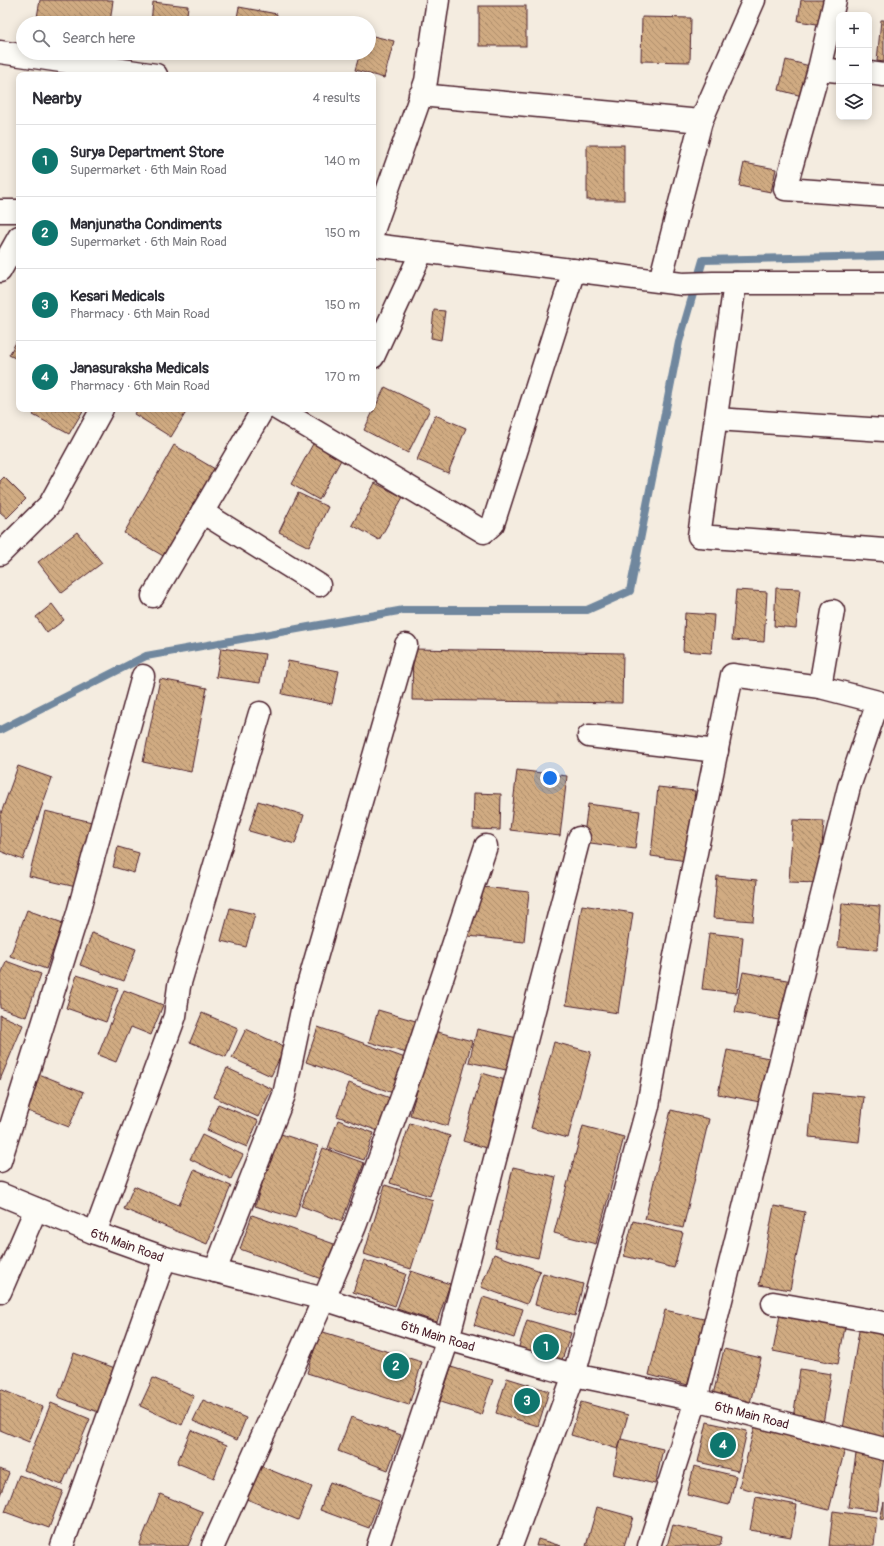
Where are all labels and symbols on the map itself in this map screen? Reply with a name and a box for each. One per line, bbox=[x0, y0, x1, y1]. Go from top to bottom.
your location bbox=[540, 768, 560, 788]
street label: 6th Main Road bbox=[88, 1225, 166, 1266]
street label: 6th Main Road bbox=[399, 1317, 477, 1355]
pin: 1 bbox=[533, 1332, 559, 1362]
pin: 2 bbox=[383, 1351, 409, 1381]
pin: 3 bbox=[514, 1386, 540, 1416]
street label: 6th Main Road bbox=[713, 1398, 791, 1433]
pin: 4 bbox=[710, 1430, 736, 1460]

